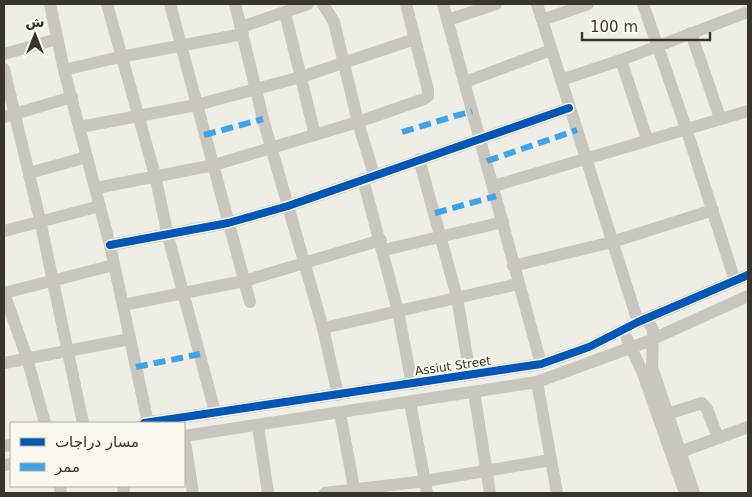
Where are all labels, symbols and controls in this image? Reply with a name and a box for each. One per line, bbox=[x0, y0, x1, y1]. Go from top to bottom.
north arrow bbox=[10, 10, 60, 60]
scale bar bbox=[582, 10, 710, 42]
text: ش bbox=[25, 14, 45, 30]
text: 100 m bbox=[590, 18, 638, 36]
street label: Assiut Street bbox=[414, 354, 492, 378]
legend bbox=[10, 422, 185, 487]
text: مسار دراجات bbox=[55, 433, 139, 451]
text: ممر bbox=[54, 458, 80, 476]

